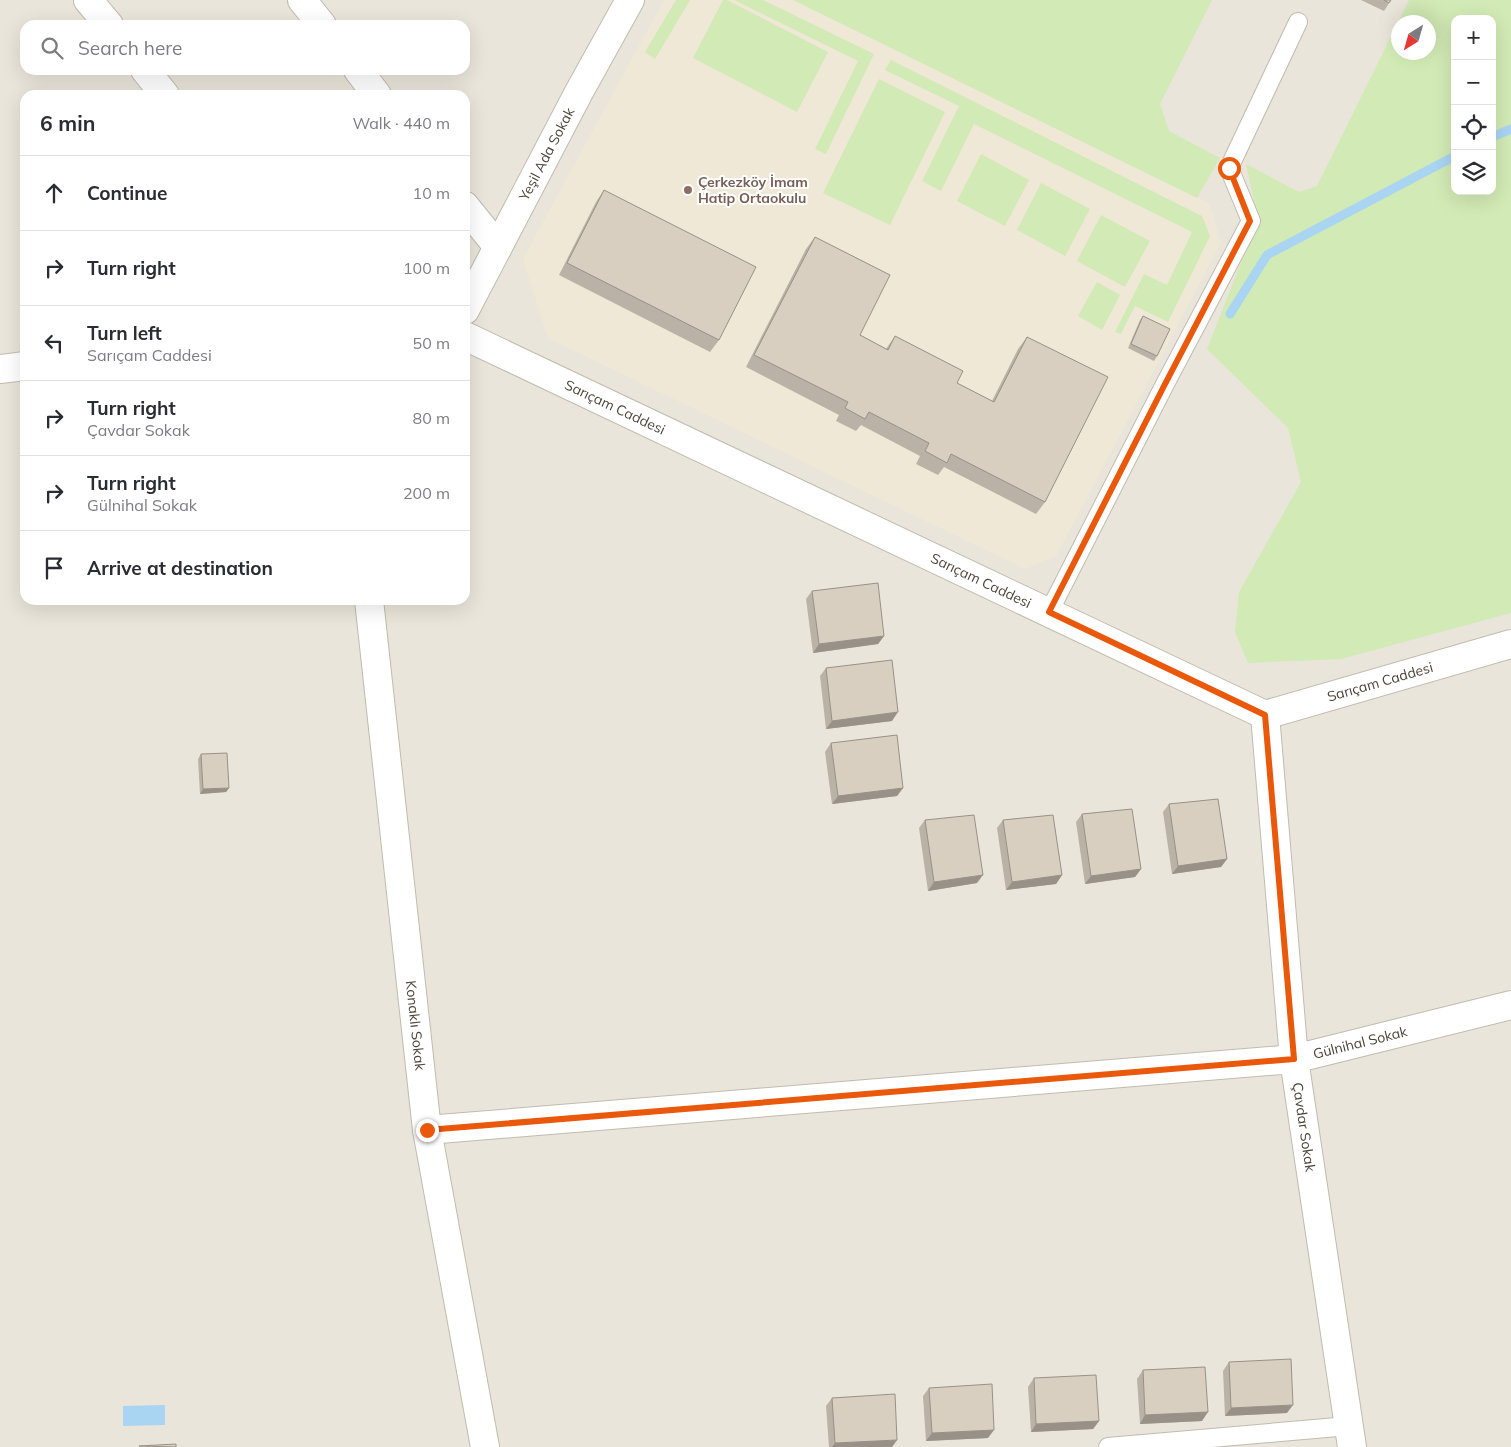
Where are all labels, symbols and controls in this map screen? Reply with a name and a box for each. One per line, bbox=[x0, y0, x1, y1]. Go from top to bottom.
north arrow bbox=[1391, 15, 1436, 60]
map controls bbox=[1451, 15, 1496, 195]
button: + bbox=[1451, 15, 1496, 60]
search box bbox=[20, 20, 470, 75]
icon: search bbox=[38, 34, 66, 62]
text: Search here bbox=[78, 36, 182, 60]
button: − bbox=[1451, 60, 1496, 105]
street label: Yeşil Ada Sokak bbox=[514, 104, 579, 205]
button: locate bbox=[1451, 105, 1496, 150]
text: 6 min bbox=[40, 110, 95, 136]
text: Walk · 440 m bbox=[352, 113, 450, 133]
button: layers bbox=[1451, 150, 1496, 195]
route start bbox=[1218, 157, 1241, 180]
place label: Çerkezköy İmam Hatip Ortaokulu bbox=[698, 173, 808, 207]
icon: ahead bbox=[40, 179, 68, 207]
text: Continue bbox=[87, 181, 167, 205]
text: 10 m bbox=[413, 183, 450, 203]
marker: Çerkezköy İmam Hatip Ortaokulu bbox=[682, 184, 694, 196]
icon: right bbox=[40, 254, 68, 282]
text: Turn right bbox=[87, 256, 176, 280]
text: 100 m bbox=[403, 258, 450, 278]
text: Turn left bbox=[87, 321, 162, 345]
icon: left bbox=[40, 329, 68, 357]
text: 50 m bbox=[413, 333, 450, 353]
text: Sarıçam Caddesi bbox=[87, 345, 212, 365]
street label: Sarıçam Caddesi bbox=[562, 376, 668, 439]
text: Turn right bbox=[87, 396, 176, 420]
icon: right bbox=[40, 404, 68, 432]
text: 80 m bbox=[413, 408, 450, 428]
text: Çavdar Sokak bbox=[87, 420, 190, 440]
text: Turn right bbox=[87, 471, 176, 495]
icon: right bbox=[40, 479, 68, 507]
text: 200 m bbox=[403, 483, 450, 503]
text: Gülnihal Sokak bbox=[87, 495, 197, 515]
street label: Sarıçam Caddesi bbox=[928, 549, 1034, 612]
icon: arrive bbox=[40, 554, 68, 582]
text: Arrive at destination bbox=[87, 556, 273, 580]
street label: Sarıçam Caddesi bbox=[1325, 658, 1435, 706]
street label: Konaklı Sokak bbox=[402, 980, 430, 1072]
street label: Gülnihal Sokak bbox=[1311, 1022, 1410, 1063]
street label: Çavdar Sokak bbox=[1289, 1081, 1320, 1174]
route end bbox=[416, 1119, 439, 1142]

